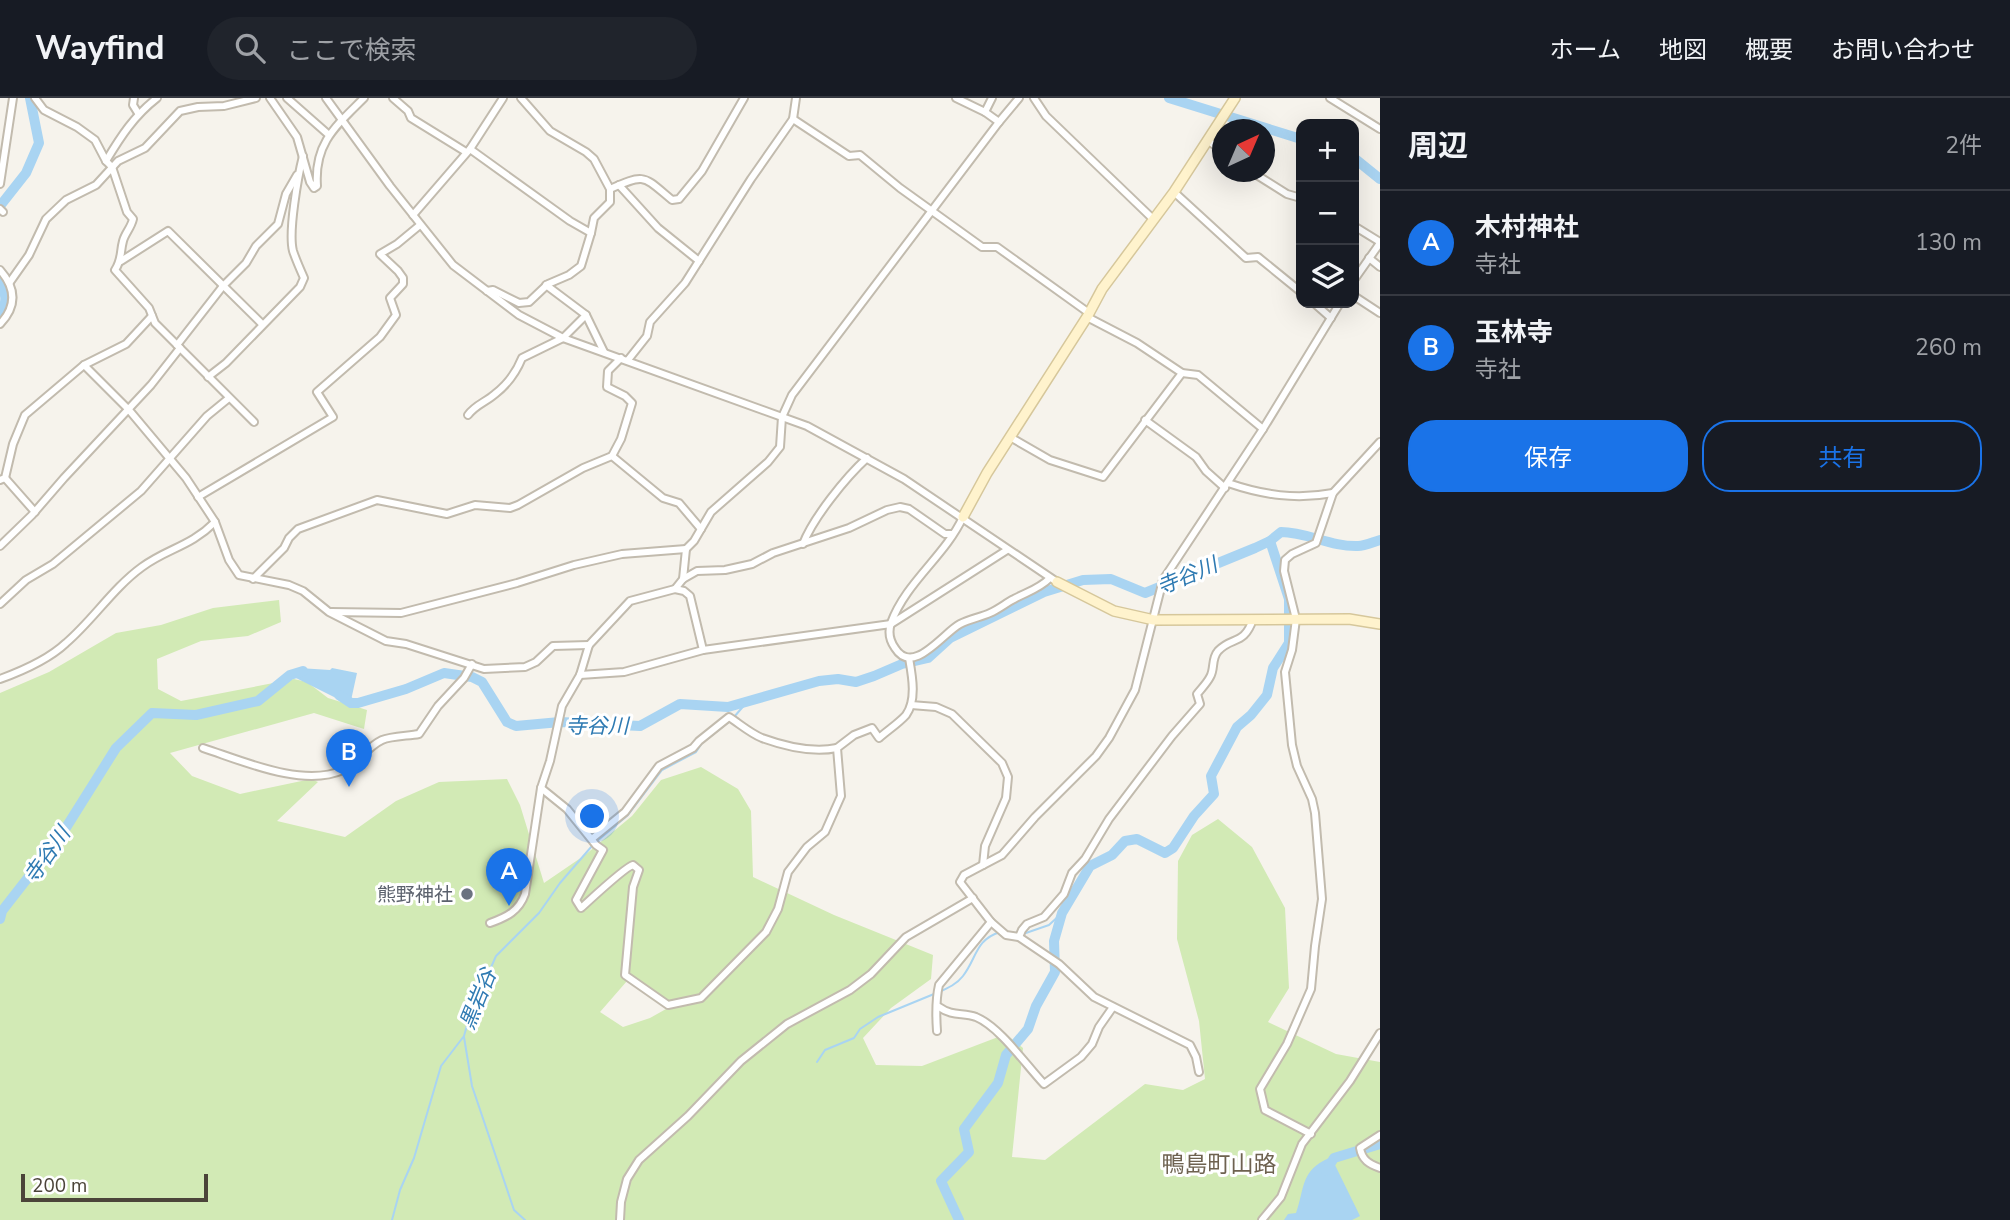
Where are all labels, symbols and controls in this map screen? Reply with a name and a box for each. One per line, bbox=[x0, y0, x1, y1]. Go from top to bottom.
search box bbox=[207, 17, 697, 80]
text: Wayfind bbox=[35, 26, 165, 71]
icon: search bbox=[231, 29, 269, 67]
text: ここで検索 bbox=[287, 33, 417, 68]
text: ホーム bbox=[1550, 34, 1621, 66]
text: 地図 bbox=[1659, 34, 1707, 66]
text: 概要 bbox=[1745, 34, 1793, 66]
text: お問い合わせ bbox=[1831, 34, 1975, 66]
north arrow bbox=[1212, 119, 1275, 182]
map controls bbox=[1296, 119, 1359, 308]
button: + bbox=[1296, 119, 1359, 182]
text: 周辺 bbox=[1408, 126, 1468, 167]
text: 2件 bbox=[1945, 130, 1982, 161]
button: − bbox=[1296, 182, 1359, 245]
text: 木村神社 bbox=[1475, 210, 1579, 245]
text: A bbox=[1422, 227, 1440, 258]
text: 130 m bbox=[1915, 227, 1982, 258]
button: layers bbox=[1296, 245, 1359, 308]
text: 寺社 bbox=[1475, 249, 1521, 280]
text: 玉林寺 bbox=[1475, 315, 1553, 350]
text: B bbox=[1423, 332, 1439, 363]
text: 260 m bbox=[1915, 332, 1982, 363]
text: 寺社 bbox=[1475, 354, 1521, 385]
button: 保存 bbox=[1408, 420, 1688, 492]
button: 共有 bbox=[1702, 420, 1982, 492]
water label: 寺谷川 bbox=[1153, 550, 1223, 601]
water label: 寺谷川 bbox=[566, 712, 630, 740]
pin: B bbox=[326, 729, 372, 787]
your location bbox=[575, 799, 609, 833]
water label: 寺谷川 bbox=[17, 820, 78, 889]
pin: A bbox=[486, 848, 532, 906]
place label: 熊野神社 bbox=[377, 882, 453, 908]
marker: 熊野神社 bbox=[459, 886, 475, 902]
water label: 黒岩谷 bbox=[453, 963, 504, 1033]
district label: 鴨島町山路 bbox=[1162, 1149, 1277, 1180]
scale bar bbox=[21, 1171, 208, 1203]
text: 200 m bbox=[32, 1173, 87, 1199]

